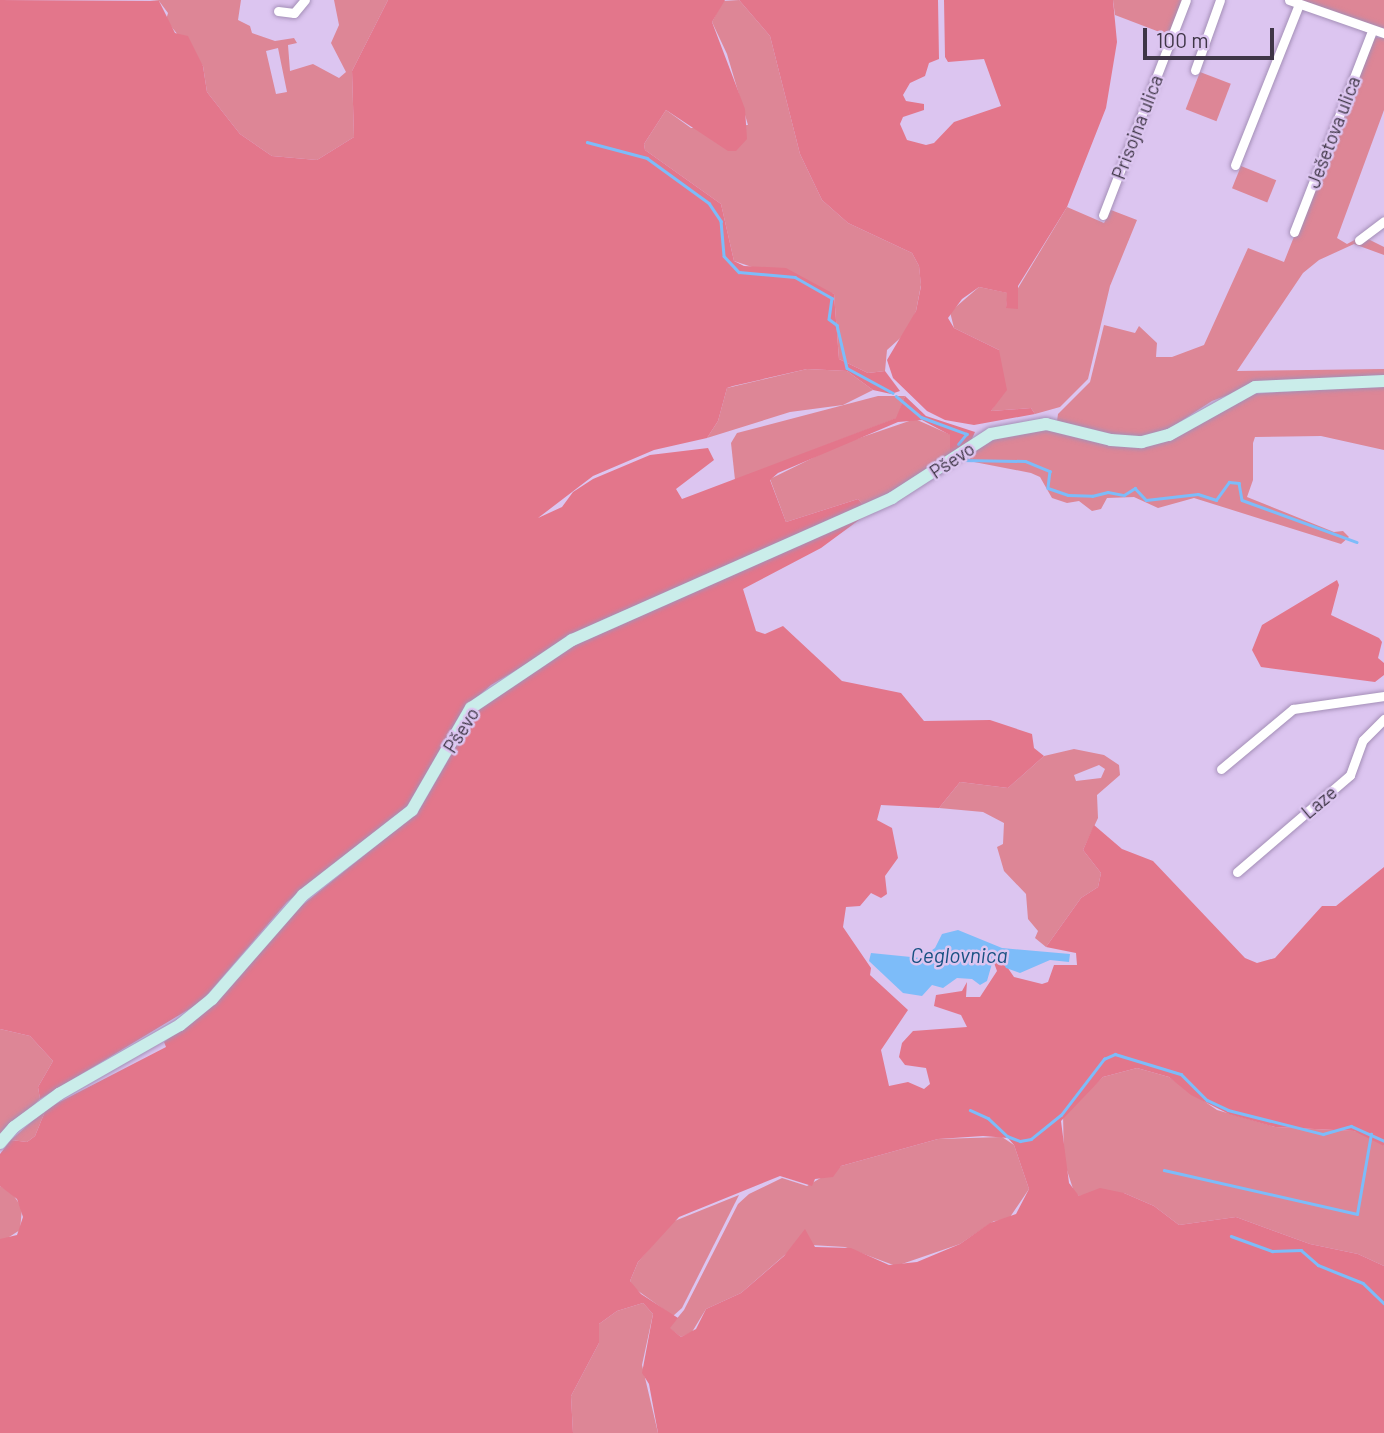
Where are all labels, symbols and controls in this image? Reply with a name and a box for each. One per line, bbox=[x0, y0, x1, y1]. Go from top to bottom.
scale bar bbox=[1146, 14, 1277, 58]
text: 100 m bbox=[1156, 27, 1209, 52]
street label: Prisojna ulica bbox=[1107, 72, 1167, 182]
street label: Ješetova ulica bbox=[1301, 73, 1365, 191]
street label: Pševo bbox=[925, 437, 979, 483]
street label: Pševo bbox=[438, 703, 484, 757]
street label: Laze bbox=[1297, 781, 1341, 823]
water label: Ceglovnica bbox=[910, 942, 1008, 968]

